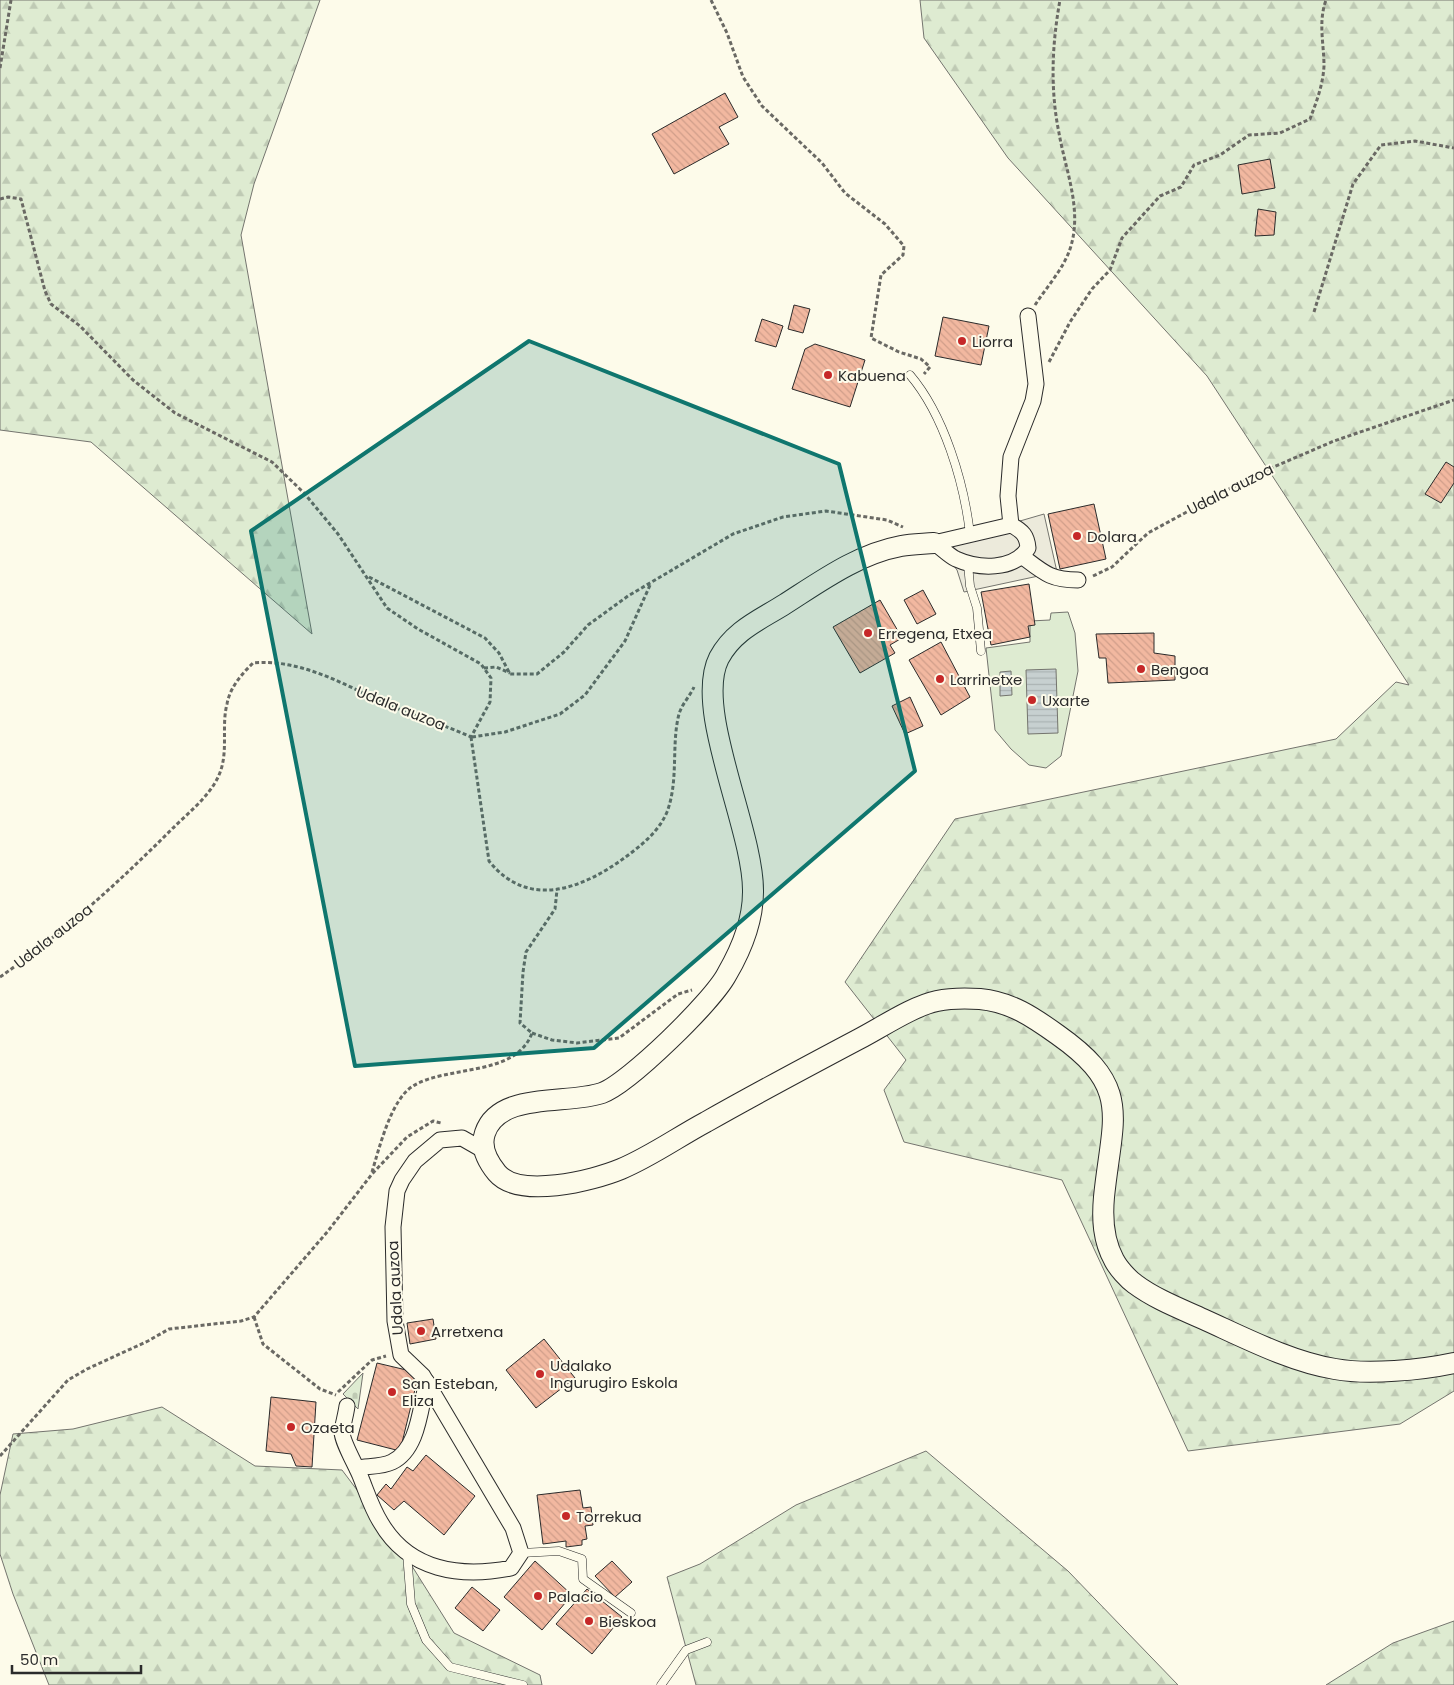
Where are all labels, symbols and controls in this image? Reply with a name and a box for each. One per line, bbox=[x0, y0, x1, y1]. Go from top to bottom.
place label: Liorra bbox=[972, 331, 1013, 352]
marker: Liorra bbox=[956, 335, 968, 347]
place label: Kabuena bbox=[838, 365, 906, 386]
marker: Kabuena bbox=[822, 369, 834, 381]
street label: Udala auzoa bbox=[1183, 458, 1277, 520]
place label: Dolara bbox=[1087, 526, 1137, 547]
marker: Dolara bbox=[1071, 530, 1083, 542]
place label: Erregena, Etxea bbox=[878, 623, 992, 644]
marker: Erregena, Etxea bbox=[862, 627, 874, 639]
place label: Bengoa bbox=[1151, 659, 1209, 680]
marker: Bengoa bbox=[1135, 663, 1147, 675]
place label: Larrinetxe bbox=[950, 669, 1022, 690]
marker: Larrinetxe bbox=[934, 673, 946, 685]
street label: Udala auzoa bbox=[353, 681, 449, 735]
place label: Uxarte bbox=[1042, 690, 1090, 711]
marker: Uxarte bbox=[1026, 694, 1038, 706]
street label: Udala auzoa bbox=[9, 899, 97, 973]
street label: Udala auzoa bbox=[382, 1240, 408, 1336]
place label: Arretxena bbox=[431, 1321, 503, 1342]
marker: Arretxena bbox=[415, 1325, 427, 1337]
place label: Udalako Ingurugiro Eskola bbox=[550, 1355, 678, 1393]
marker: Udalako Ingurugiro Eskola bbox=[534, 1368, 546, 1380]
place label: San Esteban, Eliza bbox=[402, 1373, 498, 1411]
marker: San Esteban, Eliza bbox=[386, 1386, 398, 1398]
place label: Ozaeta bbox=[301, 1417, 355, 1438]
marker: Ozaeta bbox=[285, 1421, 297, 1433]
place label: Torrekua bbox=[576, 1506, 642, 1527]
marker: Torrekua bbox=[560, 1510, 572, 1522]
place label: Palacio bbox=[548, 1586, 603, 1607]
marker: Palacio bbox=[532, 1590, 544, 1602]
place label: Bieskoa bbox=[599, 1611, 656, 1632]
marker: Bieskoa bbox=[583, 1615, 595, 1627]
scale bar bbox=[12, 1642, 141, 1674]
text: 50 m bbox=[20, 1649, 58, 1670]

